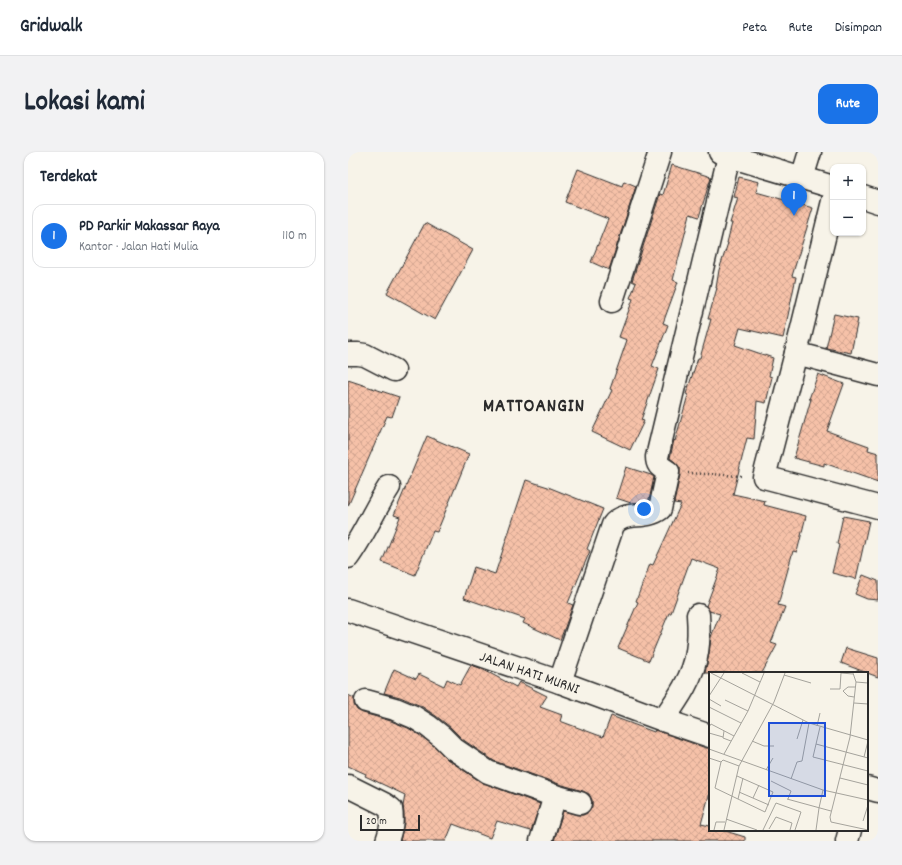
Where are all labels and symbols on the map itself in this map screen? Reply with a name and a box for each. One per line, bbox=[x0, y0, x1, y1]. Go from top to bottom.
pin: 1 bbox=[781, 183, 807, 216]
district label: MATTOANGIN bbox=[483, 394, 585, 421]
your location bbox=[634, 499, 654, 519]
street label: JALAN HATI MURNI bbox=[476, 646, 582, 701]
inset map bbox=[709, 672, 868, 831]
scale bar bbox=[360, 813, 420, 832]

